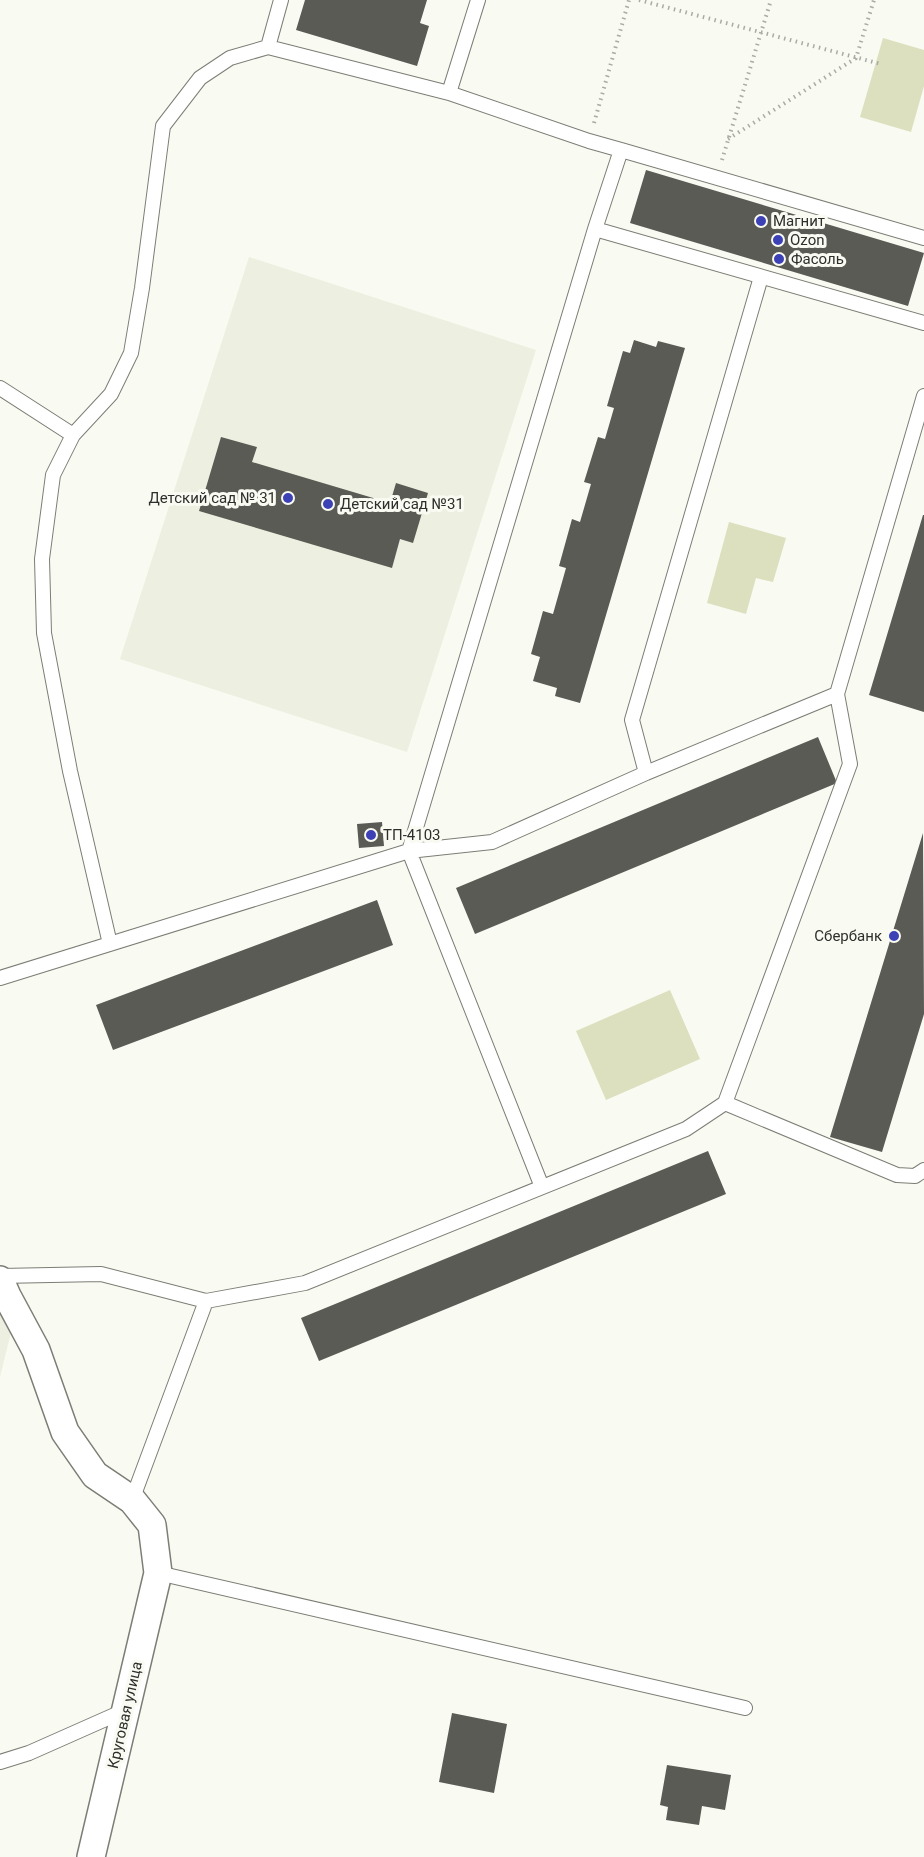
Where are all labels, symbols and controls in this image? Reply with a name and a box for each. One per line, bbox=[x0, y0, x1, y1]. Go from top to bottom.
place label: Магнит bbox=[773, 212, 825, 230]
marker: Магнит bbox=[754, 214, 768, 228]
place label: Ozon bbox=[790, 231, 824, 249]
marker: Ozon bbox=[771, 233, 785, 247]
place label: Фасоль bbox=[791, 250, 844, 268]
marker: Фасоль bbox=[772, 252, 786, 266]
place label: Детский сад № 31 bbox=[148, 489, 276, 507]
marker: Детский сад № 31 bbox=[281, 491, 295, 505]
place label: Детский сад №31 bbox=[340, 495, 464, 513]
marker: Детский сад №31 bbox=[321, 497, 335, 511]
place label: ТП-4103 bbox=[383, 826, 441, 844]
marker: ТП-4103 bbox=[364, 828, 378, 842]
place label: Сбербанк bbox=[814, 927, 882, 945]
marker: Сбербанк bbox=[887, 929, 901, 943]
street label: Круговая улица bbox=[104, 1660, 146, 1770]

